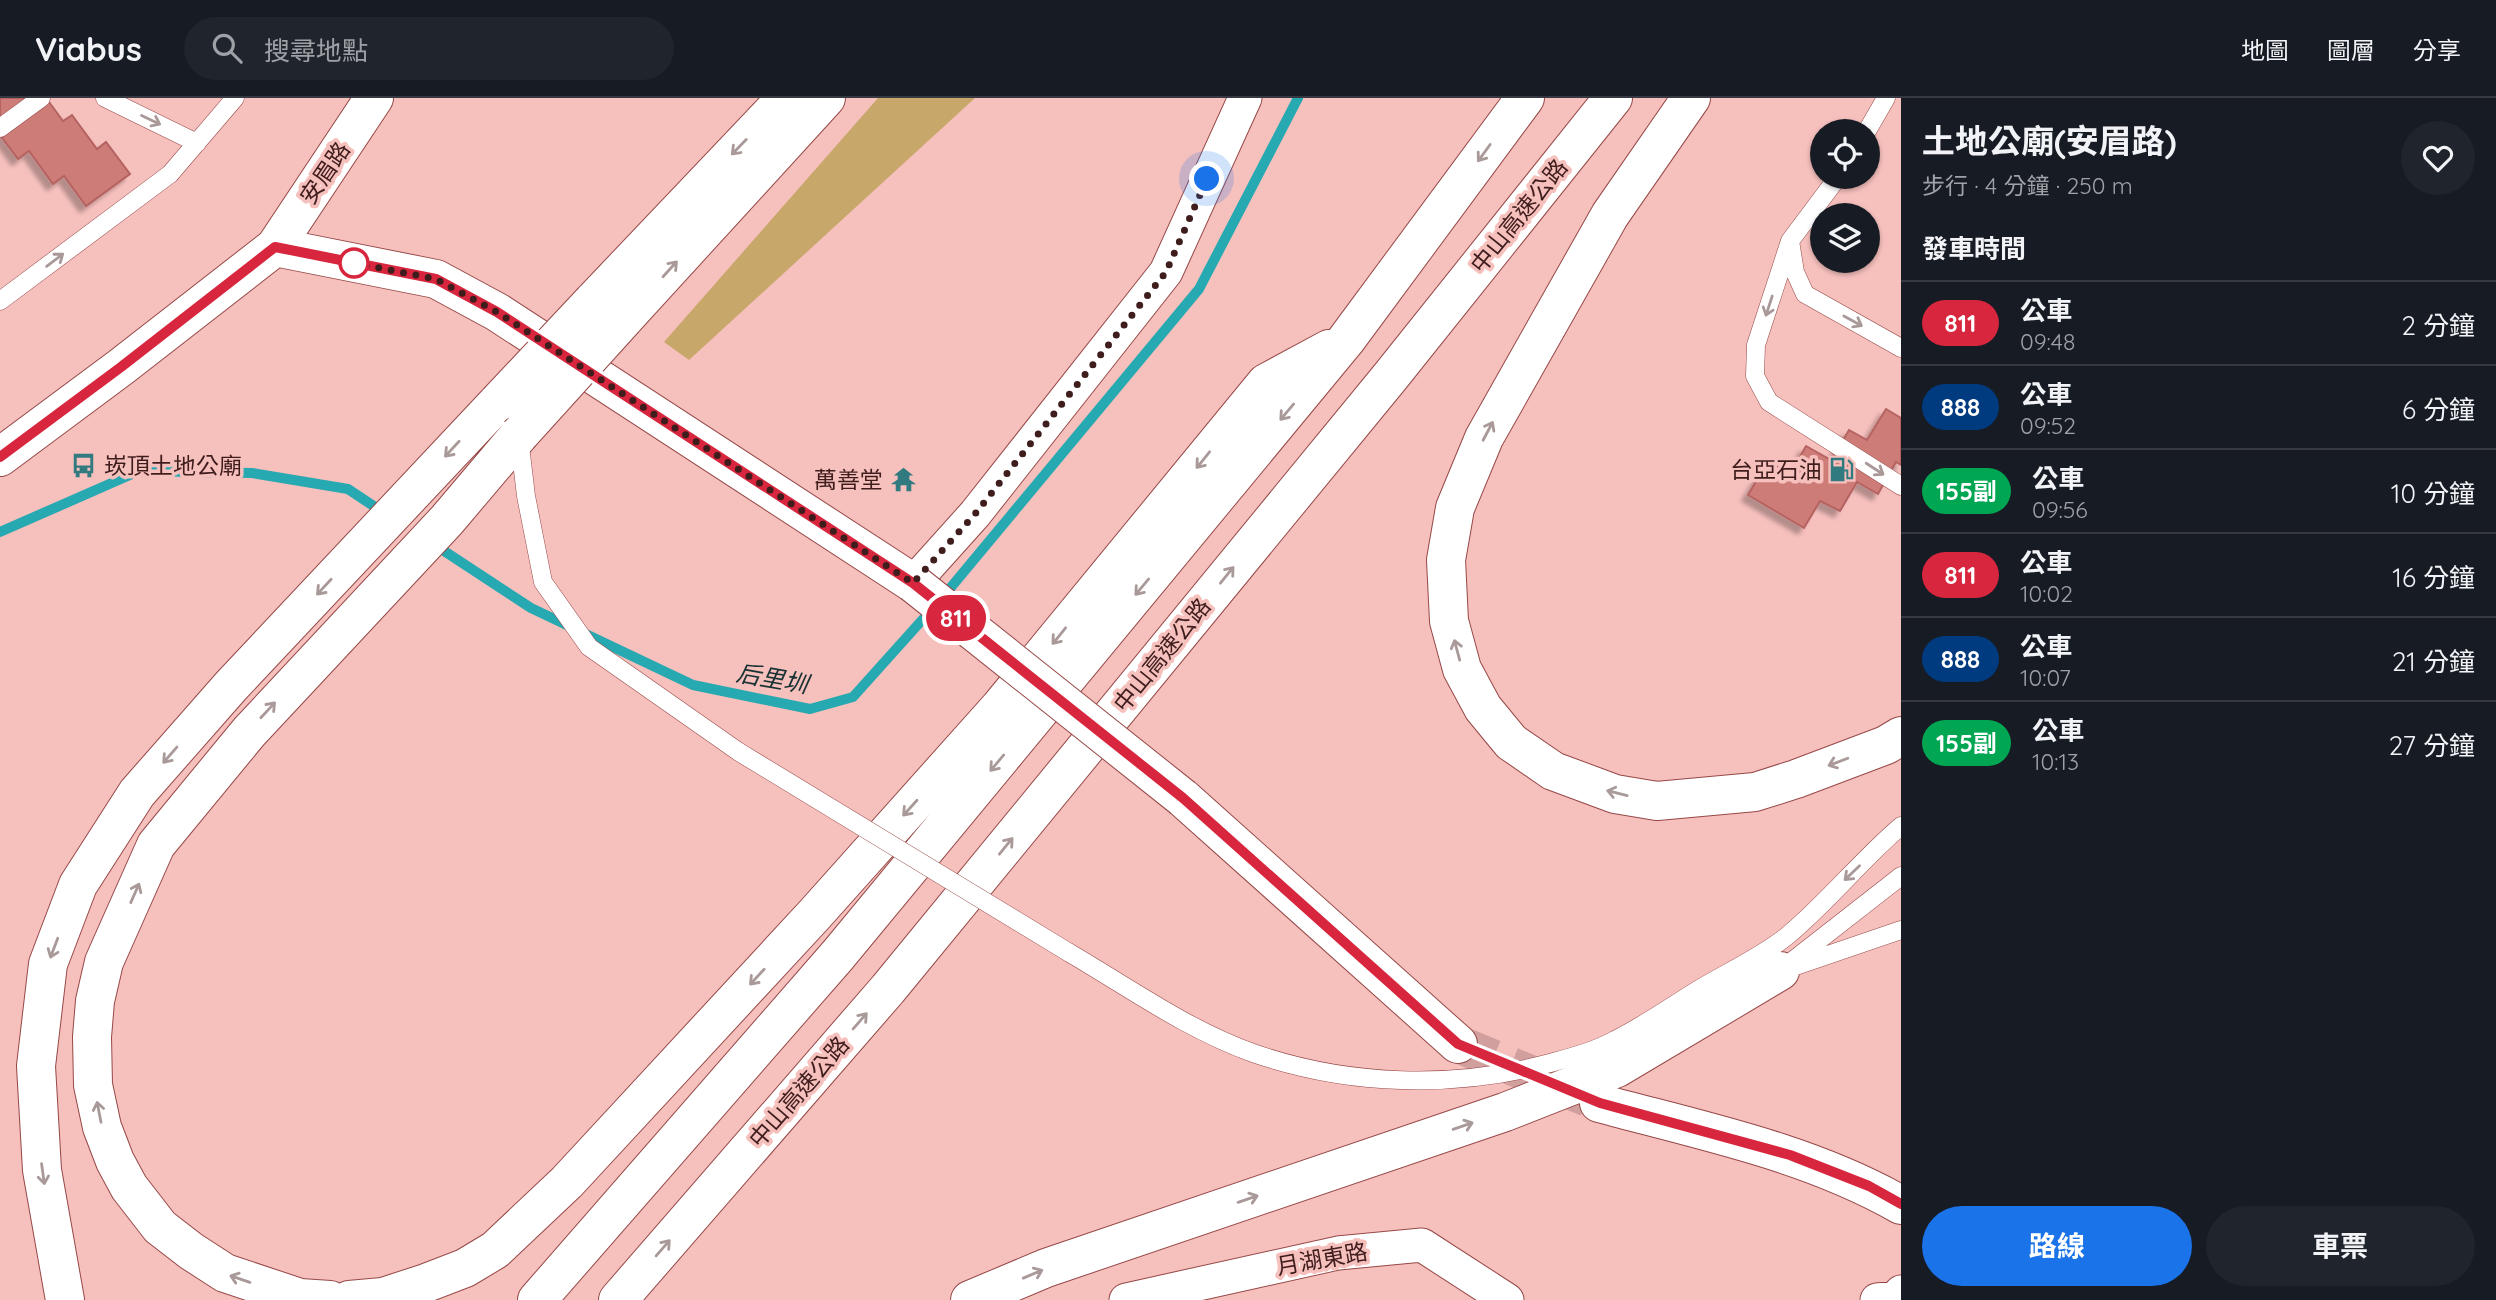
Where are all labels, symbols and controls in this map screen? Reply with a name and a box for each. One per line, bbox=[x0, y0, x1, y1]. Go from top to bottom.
search box bbox=[184, 17, 674, 80]
text: Viabus bbox=[35, 28, 142, 69]
icon: search bbox=[208, 29, 246, 67]
text: 搜尋地點 bbox=[264, 34, 368, 67]
text: 地圖 bbox=[2241, 35, 2289, 65]
text: 圖層 bbox=[2327, 35, 2375, 65]
text: 分享 bbox=[2413, 35, 2461, 65]
one-way arrow bbox=[140, 114, 161, 128]
map controls bbox=[1810, 119, 1880, 273]
button: locate bbox=[1810, 119, 1880, 189]
text: 土地公廟(安眉路) bbox=[1922, 120, 2177, 161]
button: heart bbox=[2401, 121, 2475, 195]
street label: 安眉路 bbox=[293, 136, 356, 209]
one-way arrow bbox=[731, 139, 748, 156]
one-way arrow bbox=[1477, 143, 1491, 162]
street label: 中山高速公路 bbox=[1464, 153, 1573, 278]
your location bbox=[1189, 161, 1224, 196]
text: 步行 · 4 分鐘 · 250 m bbox=[1922, 171, 2133, 200]
button: layers bbox=[1810, 203, 1880, 273]
text: 發車時間 bbox=[1922, 232, 2026, 265]
unlabelled marker bbox=[339, 248, 369, 278]
one-way arrow bbox=[45, 253, 64, 268]
one-way arrow bbox=[662, 260, 678, 278]
one-way arrow bbox=[1761, 294, 1774, 316]
text: 公車 bbox=[2020, 294, 2072, 327]
text: 811 bbox=[1945, 308, 1976, 338]
text: 2 分鐘 bbox=[2401, 309, 2475, 342]
one-way arrow bbox=[1843, 314, 1863, 328]
text: 09:48 bbox=[2020, 327, 2075, 356]
text: 公車 bbox=[2020, 378, 2072, 411]
text: 888 bbox=[1941, 392, 1980, 422]
text: 6 分鐘 bbox=[2402, 393, 2475, 426]
one-way arrow bbox=[1279, 402, 1295, 420]
text: 09:52 bbox=[2020, 411, 2076, 440]
one-way arrow bbox=[1482, 421, 1495, 442]
one-way arrow bbox=[444, 441, 461, 458]
place label: 崁頂土地公廟 bbox=[104, 451, 242, 480]
one-way arrow bbox=[1195, 451, 1211, 469]
bus stop icon: 崁頂土地公廟 bbox=[70, 452, 98, 480]
place label: 台亞石油 bbox=[1730, 455, 1822, 484]
fuel station icon: 台亞石油 bbox=[1828, 456, 1856, 484]
one-way arrow bbox=[1865, 462, 1884, 477]
text: 公車 bbox=[2032, 462, 2084, 495]
place label: 萬善堂 bbox=[814, 465, 883, 494]
temple icon: 萬善堂 bbox=[889, 466, 917, 494]
text: 155副 bbox=[1936, 476, 1997, 506]
text: 10 分鐘 bbox=[2391, 477, 2475, 510]
text: 09:56 bbox=[2032, 495, 2088, 524]
text: 公車 bbox=[2020, 546, 2072, 579]
text: 811 bbox=[1945, 560, 1976, 590]
text: 16 分鐘 bbox=[2392, 561, 2475, 594]
one-way arrow bbox=[1219, 567, 1235, 585]
one-way arrow bbox=[1134, 578, 1150, 596]
one-way arrow bbox=[316, 579, 333, 596]
text: 10:02 bbox=[2020, 579, 2073, 608]
street label: 中山高速公路 bbox=[1107, 592, 1216, 717]
line badge: 811 bbox=[916, 595, 996, 641]
text: 811 bbox=[940, 603, 972, 633]
one-way arrow bbox=[1051, 627, 1067, 645]
text: 公車 bbox=[2020, 630, 2072, 663]
one-way arrow bbox=[1450, 639, 1463, 661]
text: 888 bbox=[1941, 644, 1980, 674]
text: 21 分鐘 bbox=[2392, 645, 2475, 678]
water label: 后里圳 bbox=[734, 657, 813, 700]
text: 10:07 bbox=[2020, 663, 2071, 692]
one-way arrow bbox=[260, 701, 276, 719]
text: 公車 bbox=[2032, 714, 2084, 747]
text: 155副 bbox=[1936, 728, 1997, 758]
text: 27 分鐘 bbox=[2389, 729, 2475, 762]
one-way arrow bbox=[162, 746, 179, 763]
text: 10:13 bbox=[2032, 747, 2079, 776]
one-way arrow bbox=[989, 753, 1005, 771]
one-way arrow bbox=[1828, 757, 1850, 770]
one-way arrow bbox=[1606, 786, 1629, 799]
one-way arrow bbox=[901, 799, 918, 816]
one-way arrow bbox=[998, 837, 1013, 855]
one-way arrow bbox=[1844, 864, 1861, 881]
one-way arrow bbox=[129, 883, 142, 904]
one-way arrow bbox=[47, 937, 59, 959]
one-way arrow bbox=[749, 968, 765, 986]
one-way arrow bbox=[852, 1012, 868, 1030]
street label: 中山高速公路 bbox=[742, 1030, 855, 1153]
one-way arrow bbox=[91, 1101, 105, 1124]
one-way arrow bbox=[1452, 1119, 1474, 1132]
one-way arrow bbox=[37, 1162, 50, 1185]
one-way arrow bbox=[1236, 1192, 1258, 1205]
button: 路線 bbox=[1922, 1206, 2192, 1286]
button: 車票 bbox=[2206, 1206, 2475, 1286]
street label: 月湖東路 bbox=[1274, 1236, 1370, 1281]
one-way arrow bbox=[655, 1240, 671, 1258]
one-way arrow bbox=[1021, 1266, 1043, 1279]
one-way arrow bbox=[230, 1272, 252, 1284]

